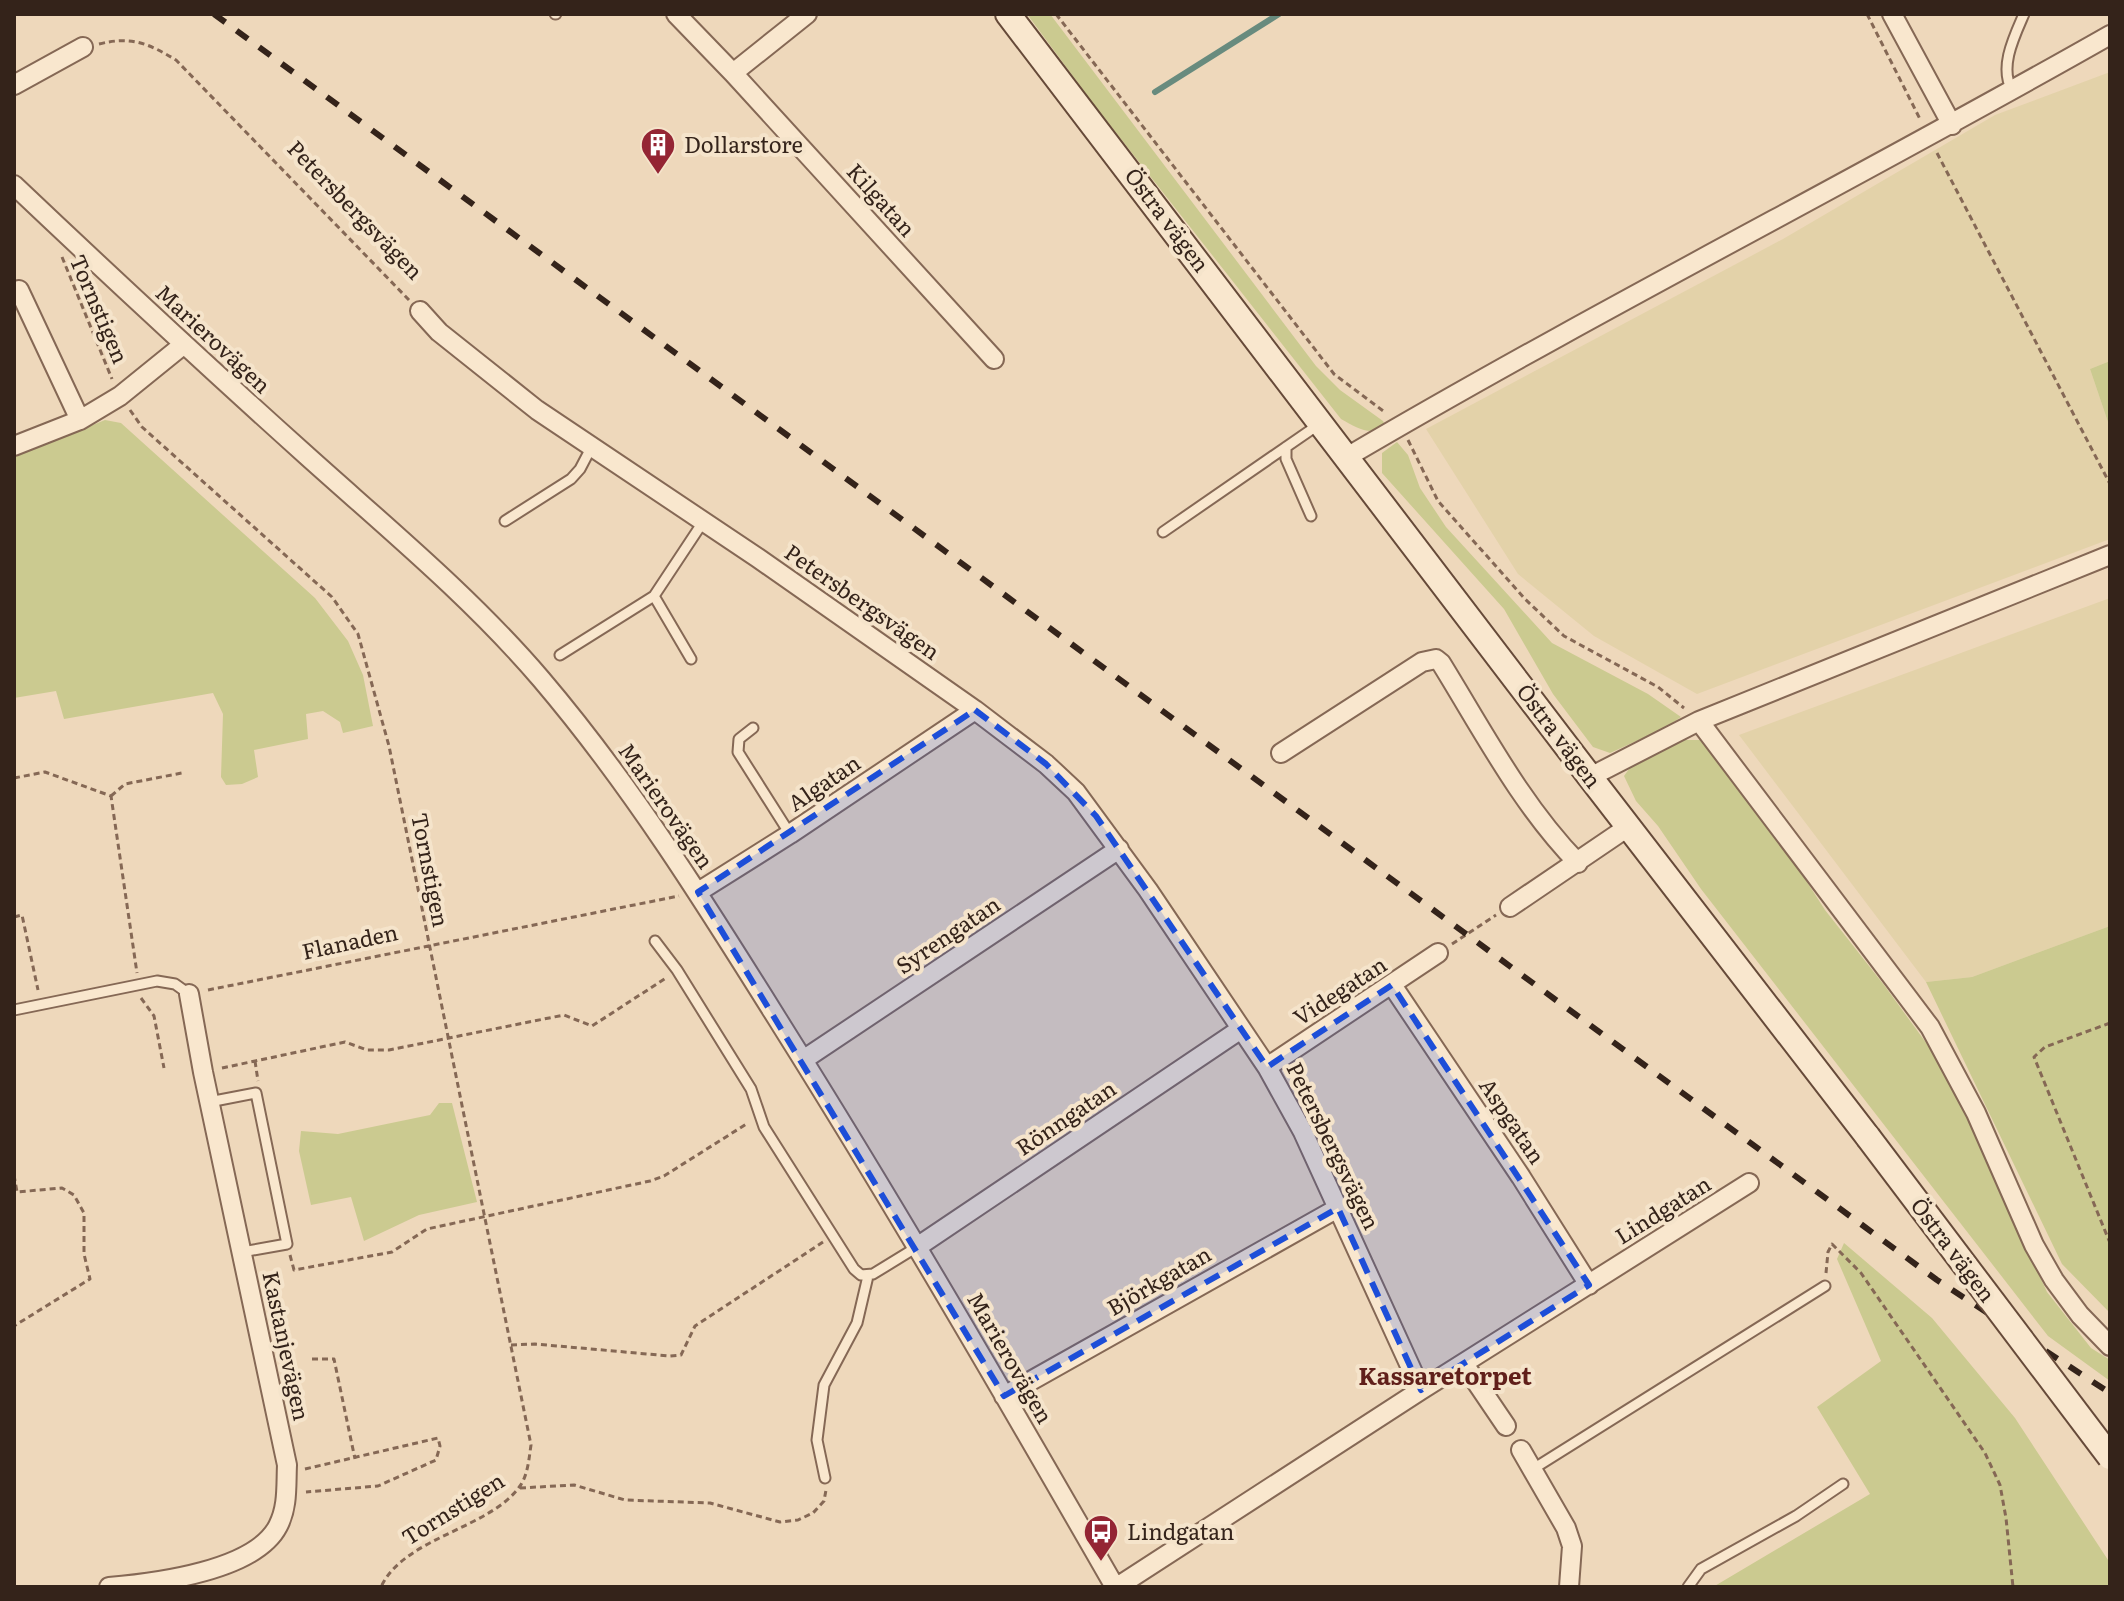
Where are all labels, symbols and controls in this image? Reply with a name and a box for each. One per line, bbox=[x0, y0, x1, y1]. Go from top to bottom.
building icon: Dollarstore bbox=[639, 126, 677, 176]
place label: Dollarstore bbox=[684, 127, 803, 160]
street label: Petersbergsvägen bbox=[281, 132, 431, 286]
street label: Kilgatan bbox=[840, 155, 924, 243]
street label: Östra vägen bbox=[1118, 160, 1219, 278]
street label: Tornstigen bbox=[63, 249, 138, 368]
street label: Marierovägen bbox=[149, 276, 279, 400]
street label: Petersbergsvägen bbox=[778, 535, 947, 667]
street label: Östra vägen bbox=[1510, 676, 1611, 794]
street label: Marierovägen bbox=[612, 735, 723, 875]
street label: Algatan bbox=[780, 745, 866, 818]
street label: Tornstigen bbox=[404, 810, 459, 930]
street label: Syrengatan bbox=[888, 887, 1006, 981]
street label: Flanaden bbox=[299, 914, 401, 967]
street label: Videgatan bbox=[1286, 947, 1393, 1032]
street label: Petersbergsvägen bbox=[1279, 1056, 1389, 1235]
street label: Aspgatan bbox=[1472, 1070, 1554, 1170]
street label: Rönngatan bbox=[1008, 1071, 1122, 1163]
street label: Lindgatan bbox=[1608, 1166, 1716, 1251]
street label: Östra vägen bbox=[1904, 1190, 2005, 1308]
street label: Björkgatan bbox=[1100, 1237, 1217, 1323]
street label: Kastanjevägen bbox=[256, 1268, 319, 1424]
street label: Marierovägen bbox=[960, 1285, 1062, 1429]
district label: Kassaretorpet bbox=[1358, 1357, 1532, 1392]
street label: Tornstigen bbox=[394, 1463, 510, 1552]
bus stop icon: Lindgatan bbox=[1082, 1513, 1120, 1563]
place label: Lindgatan bbox=[1127, 1514, 1234, 1547]

